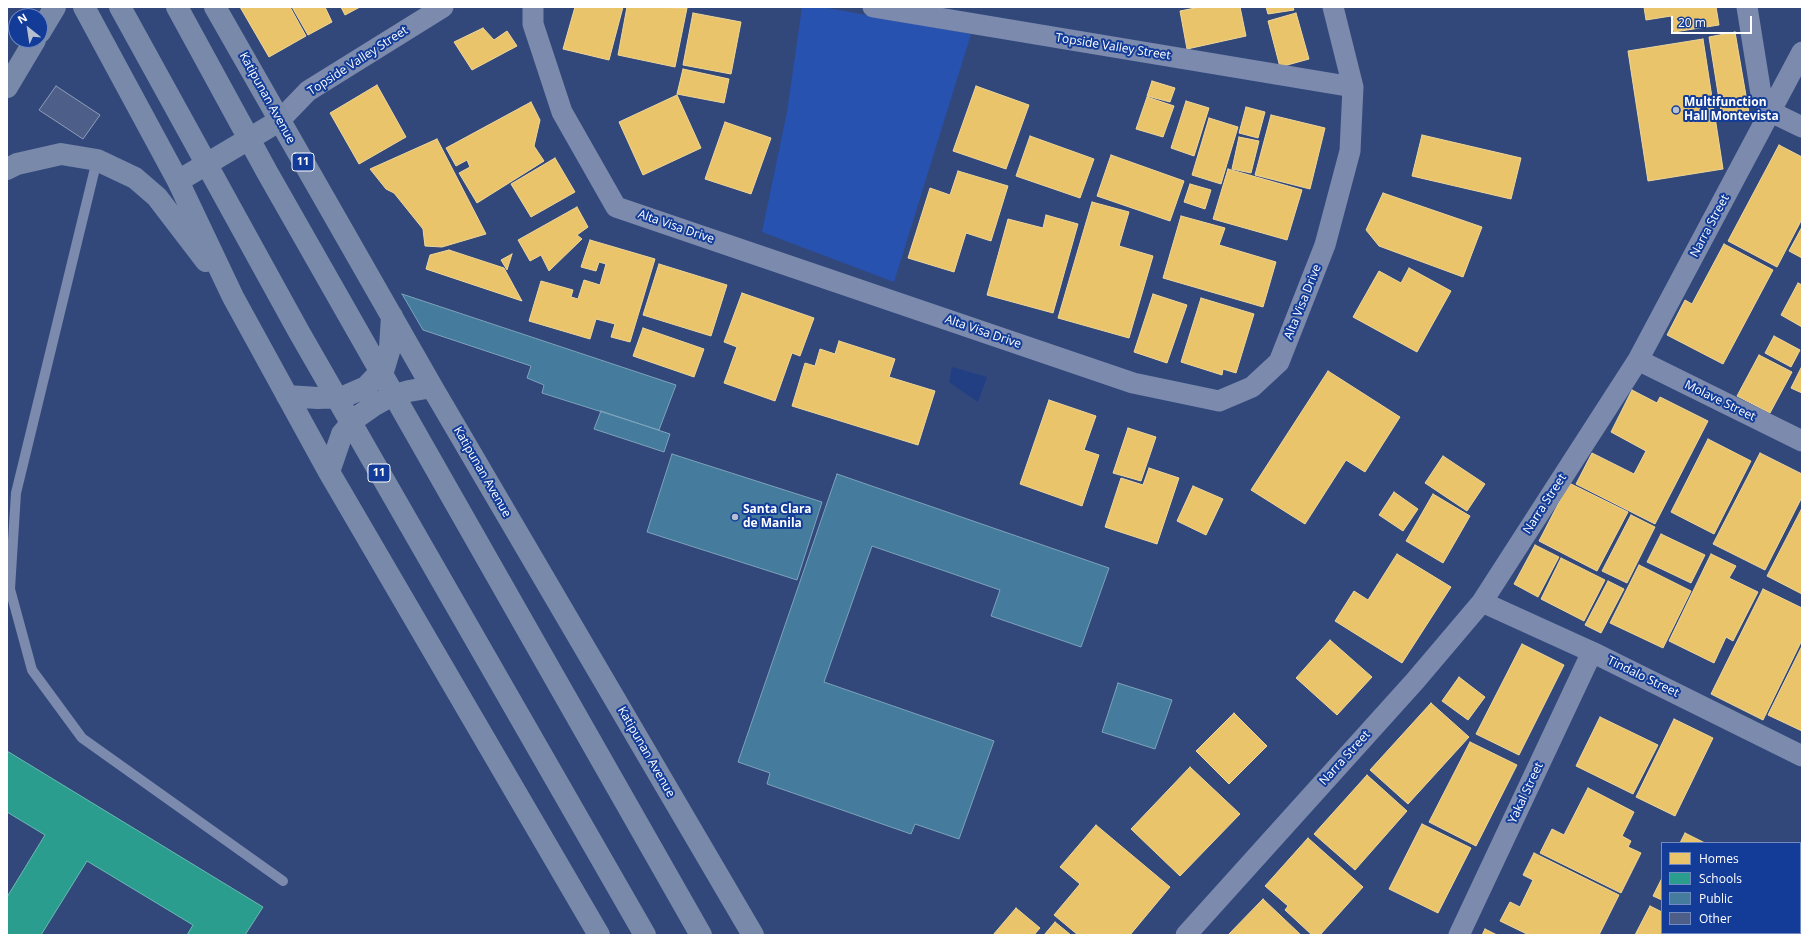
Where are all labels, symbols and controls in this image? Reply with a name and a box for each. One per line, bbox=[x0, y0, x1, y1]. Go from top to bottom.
north arrow bbox=[8, 8, 48, 48]
scale bar bbox=[1673, 8, 1754, 34]
text: N bbox=[15, 9, 30, 27]
text: 20 m bbox=[1678, 14, 1706, 31]
street label: Topside Valley Street bbox=[305, 23, 411, 99]
street label: Topside Valley Street bbox=[1054, 31, 1172, 63]
street label: Katipunan Avenue bbox=[236, 50, 298, 146]
place label: Multifunction Hall Montevista bbox=[1684, 96, 1779, 124]
marker: Multifunction Hall Montevista bbox=[1671, 105, 1681, 115]
road number: 11 bbox=[292, 153, 314, 171]
street label: Narra Street bbox=[1687, 192, 1733, 260]
street label: Alta Visa Drive bbox=[636, 207, 716, 247]
street label: Alta Visa Drive bbox=[1281, 262, 1325, 342]
street label: Alta Visa Drive bbox=[943, 312, 1023, 352]
street label: Molave Street bbox=[1682, 378, 1758, 424]
street label: Katipunan Avenue bbox=[450, 424, 514, 520]
road number: 11 bbox=[368, 464, 390, 482]
street label: Narra Street bbox=[1520, 471, 1570, 537]
place label: Santa Clara de Manila bbox=[743, 503, 812, 531]
marker: Santa Clara de Manila bbox=[730, 512, 740, 522]
street label: Tindalo Street bbox=[1605, 653, 1681, 701]
street label: Katipunan Avenue bbox=[614, 704, 678, 800]
street label: Narra Street bbox=[1317, 728, 1373, 788]
street label: Yakal Street bbox=[1506, 760, 1546, 826]
legend bbox=[1661, 842, 1801, 934]
text: Homes bbox=[1699, 850, 1739, 867]
text: Schools bbox=[1699, 870, 1742, 887]
text: Public bbox=[1699, 890, 1733, 907]
text: Other bbox=[1699, 910, 1732, 927]

